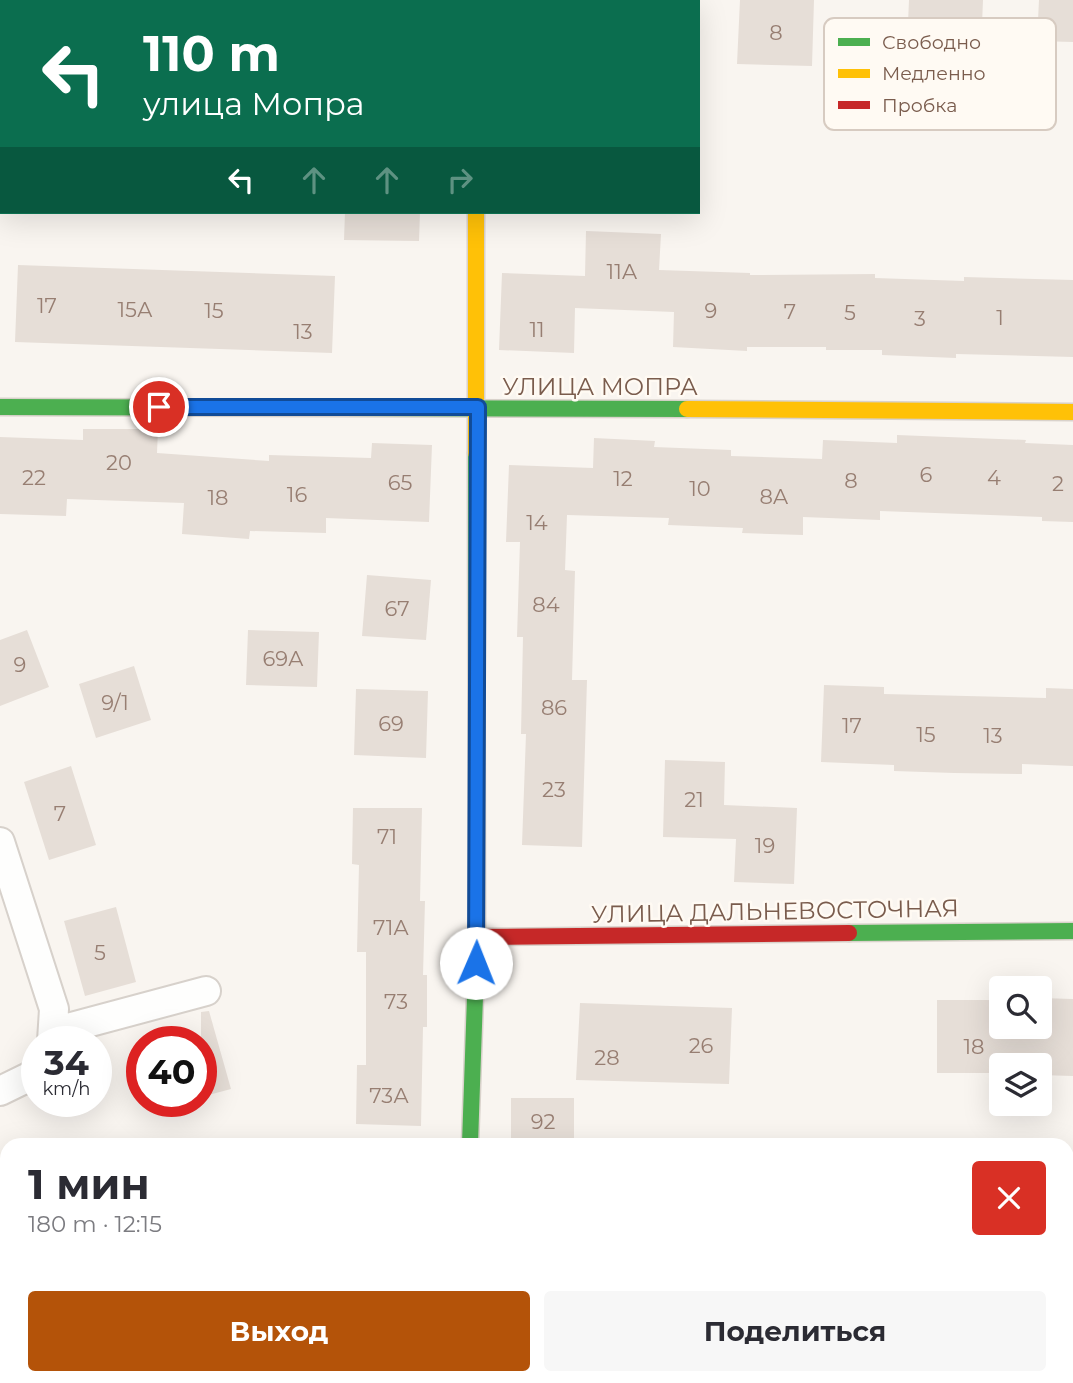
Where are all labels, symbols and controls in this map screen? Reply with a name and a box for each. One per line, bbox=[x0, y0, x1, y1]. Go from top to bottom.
legend bbox=[824, 18, 1056, 130]
house number: 8 bbox=[769, 20, 783, 45]
text: 110 m bbox=[143, 24, 280, 83]
icon: left bbox=[28, 28, 119, 119]
text: Свободно bbox=[882, 31, 981, 54]
text: Медленно bbox=[882, 62, 986, 85]
text: улица Мопра bbox=[143, 84, 365, 123]
text: Пробка bbox=[882, 94, 957, 117]
icon: left bbox=[222, 161, 260, 199]
icon: ahead bbox=[295, 161, 333, 199]
icon: ahead bbox=[368, 161, 406, 199]
icon: right bbox=[441, 161, 479, 199]
house number: 11А bbox=[607, 259, 638, 284]
house number: 17 bbox=[37, 293, 57, 318]
house number: 15А bbox=[117, 297, 153, 322]
house number: 15 bbox=[204, 298, 224, 323]
house number: 9 bbox=[705, 298, 717, 323]
house number: 7 bbox=[784, 299, 796, 324]
house number: 5 bbox=[844, 300, 856, 325]
house number: 1 bbox=[996, 305, 1004, 330]
house number: 3 bbox=[914, 306, 926, 331]
house number: 11 bbox=[529, 317, 545, 342]
house number: 13 bbox=[293, 319, 313, 344]
street label: УЛИЦА МОПРА bbox=[502, 372, 698, 401]
pin bbox=[129, 377, 189, 437]
icon: arrive bbox=[140, 388, 178, 426]
house number: 20 bbox=[106, 450, 132, 475]
house number: 6 bbox=[920, 462, 933, 487]
house number: 22 bbox=[22, 465, 46, 490]
house number: 4 bbox=[987, 465, 1001, 490]
house number: 12 bbox=[613, 466, 633, 491]
house number: 8 bbox=[844, 468, 858, 493]
house number: 65 bbox=[388, 470, 412, 495]
house number: 2 bbox=[1052, 471, 1064, 496]
house number: 10 bbox=[689, 476, 711, 501]
house number: 16 bbox=[287, 482, 307, 507]
house number: 8А bbox=[760, 484, 789, 509]
house number: 18 bbox=[208, 485, 228, 510]
house number: 14 bbox=[526, 510, 548, 535]
house number: 84 bbox=[532, 592, 560, 617]
house number: 67 bbox=[385, 596, 410, 621]
house number: 69А bbox=[262, 646, 304, 671]
house number: 9 bbox=[14, 652, 26, 677]
house number: 9/1 bbox=[101, 690, 129, 715]
house number: 86 bbox=[541, 695, 567, 720]
house number: 69 bbox=[378, 711, 404, 736]
house number: 17 bbox=[842, 713, 862, 738]
house number: 15 bbox=[916, 722, 936, 747]
house number: 13 bbox=[983, 723, 1003, 748]
house number: 23 bbox=[542, 777, 566, 802]
house number: 21 bbox=[684, 787, 704, 812]
house number: 7 bbox=[54, 801, 66, 826]
house number: 71 bbox=[377, 824, 397, 849]
house number: 19 bbox=[755, 833, 775, 858]
street label: УЛИЦА ДАЛЬНЕВОСТОЧНАЯ bbox=[591, 893, 959, 929]
house number: 71А bbox=[373, 915, 409, 940]
position arrow bbox=[439, 926, 513, 1000]
house number: 5 bbox=[94, 940, 106, 965]
map controls bbox=[989, 976, 1052, 1116]
button: search bbox=[989, 976, 1052, 1039]
house number: 73 bbox=[384, 989, 408, 1014]
speed limit sign: 40 bbox=[126, 1026, 217, 1117]
house number: 26 bbox=[689, 1033, 714, 1058]
house number: 18 bbox=[964, 1034, 984, 1059]
text: 34 bbox=[44, 1041, 89, 1084]
house number: 28 bbox=[594, 1045, 620, 1070]
button: layers bbox=[989, 1053, 1052, 1116]
text: km/h bbox=[42, 1078, 91, 1100]
house number: 73А bbox=[369, 1083, 409, 1108]
house number: 92 bbox=[531, 1109, 555, 1134]
text: 1 мин bbox=[28, 1158, 150, 1210]
button: close bbox=[972, 1161, 1046, 1235]
text: 180 m · 12:15 bbox=[28, 1210, 162, 1238]
button: Выход bbox=[28, 1291, 530, 1371]
button: Поделиться bbox=[544, 1291, 1046, 1371]

